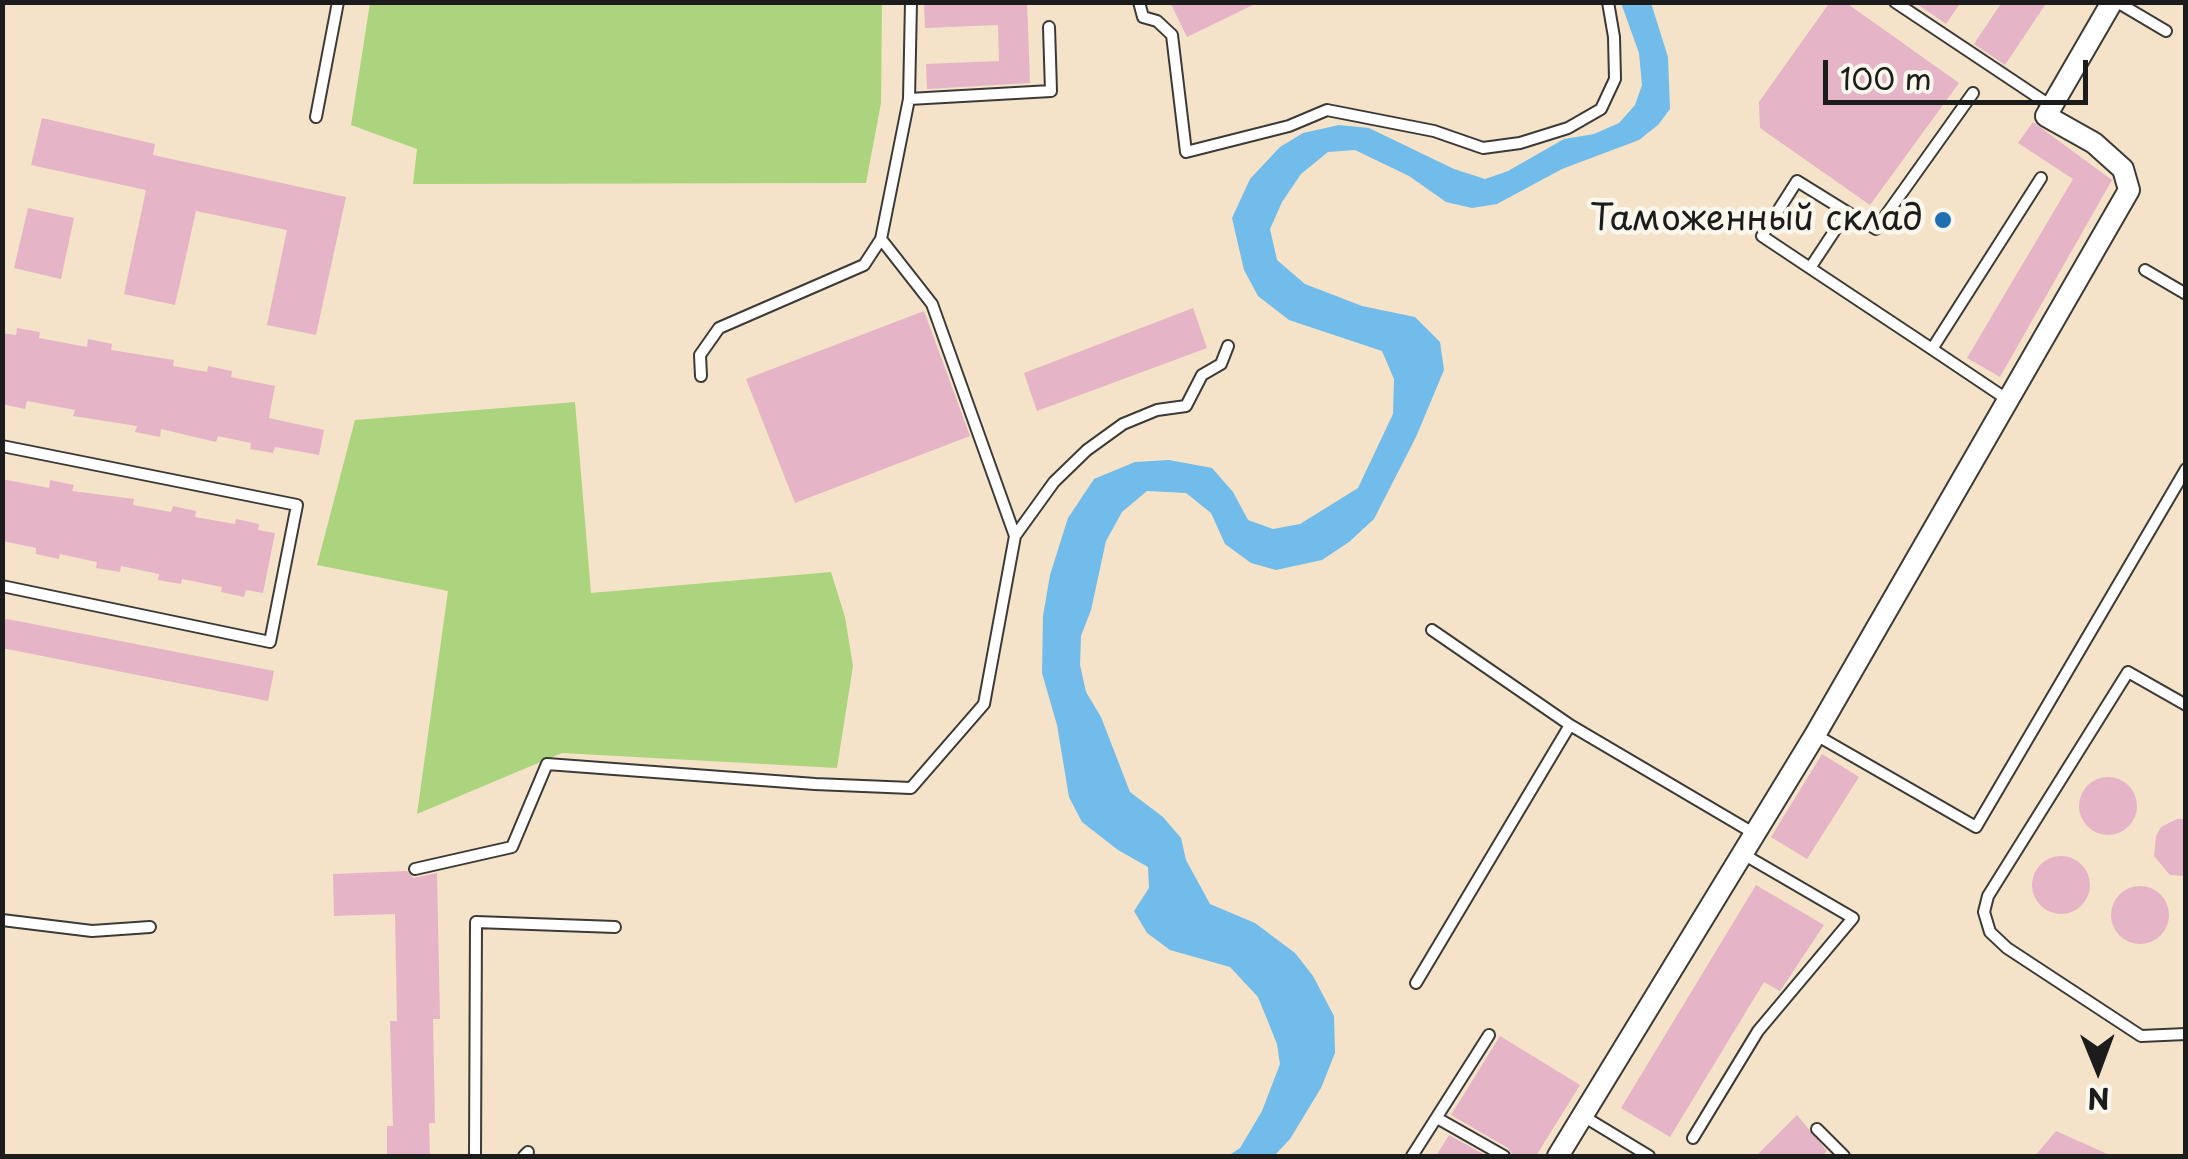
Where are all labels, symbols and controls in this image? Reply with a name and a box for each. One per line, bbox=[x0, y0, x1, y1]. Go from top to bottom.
scale bar bbox=[1828, 40, 2093, 102]
text: 100 m bbox=[1840, 55, 1932, 100]
place label: Таможенный склад bbox=[1590, 199, 1923, 241]
marker: Таможенный склад bbox=[1932, 209, 1954, 231]
north arrow bbox=[2048, 1019, 2148, 1119]
text: N bbox=[2087, 1078, 2110, 1121]

